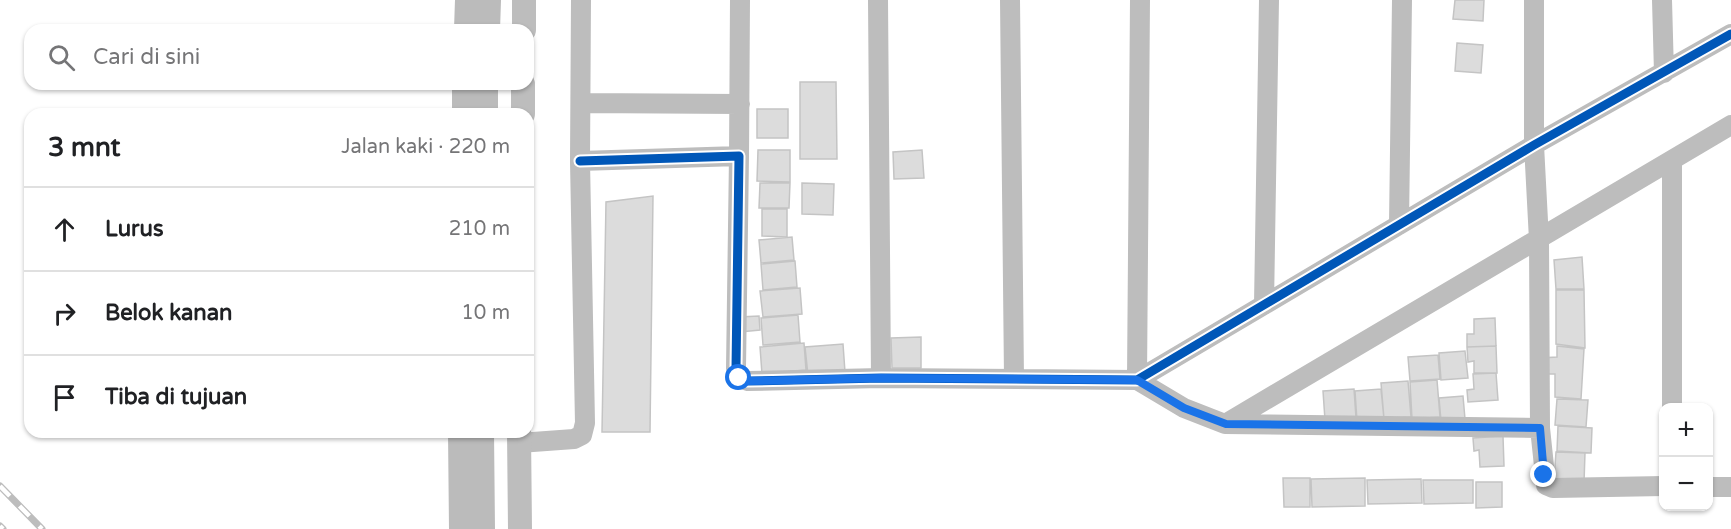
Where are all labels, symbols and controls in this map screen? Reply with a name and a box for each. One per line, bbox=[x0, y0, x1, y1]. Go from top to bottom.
search box bbox=[24, 24, 534, 90]
icon: search bbox=[45, 41, 78, 74]
text: Cari di sini bbox=[93, 44, 200, 70]
text: 3 mnt bbox=[48, 132, 120, 163]
text: Jalan kaki · 220 m bbox=[341, 135, 510, 159]
icon: ahead bbox=[48, 213, 81, 246]
text: Lurus bbox=[105, 216, 163, 242]
text: 210 m bbox=[449, 217, 510, 241]
icon: right bbox=[48, 297, 81, 330]
text: Belok kanan bbox=[105, 300, 232, 326]
text: 10 m bbox=[461, 301, 510, 325]
route start bbox=[725, 364, 751, 390]
icon: arrive bbox=[48, 381, 81, 414]
text: Tiba di tujuan bbox=[105, 384, 247, 410]
map controls bbox=[1659, 403, 1713, 511]
button: + bbox=[1659, 403, 1713, 457]
button: − bbox=[1659, 457, 1713, 511]
route end bbox=[1530, 461, 1556, 487]

